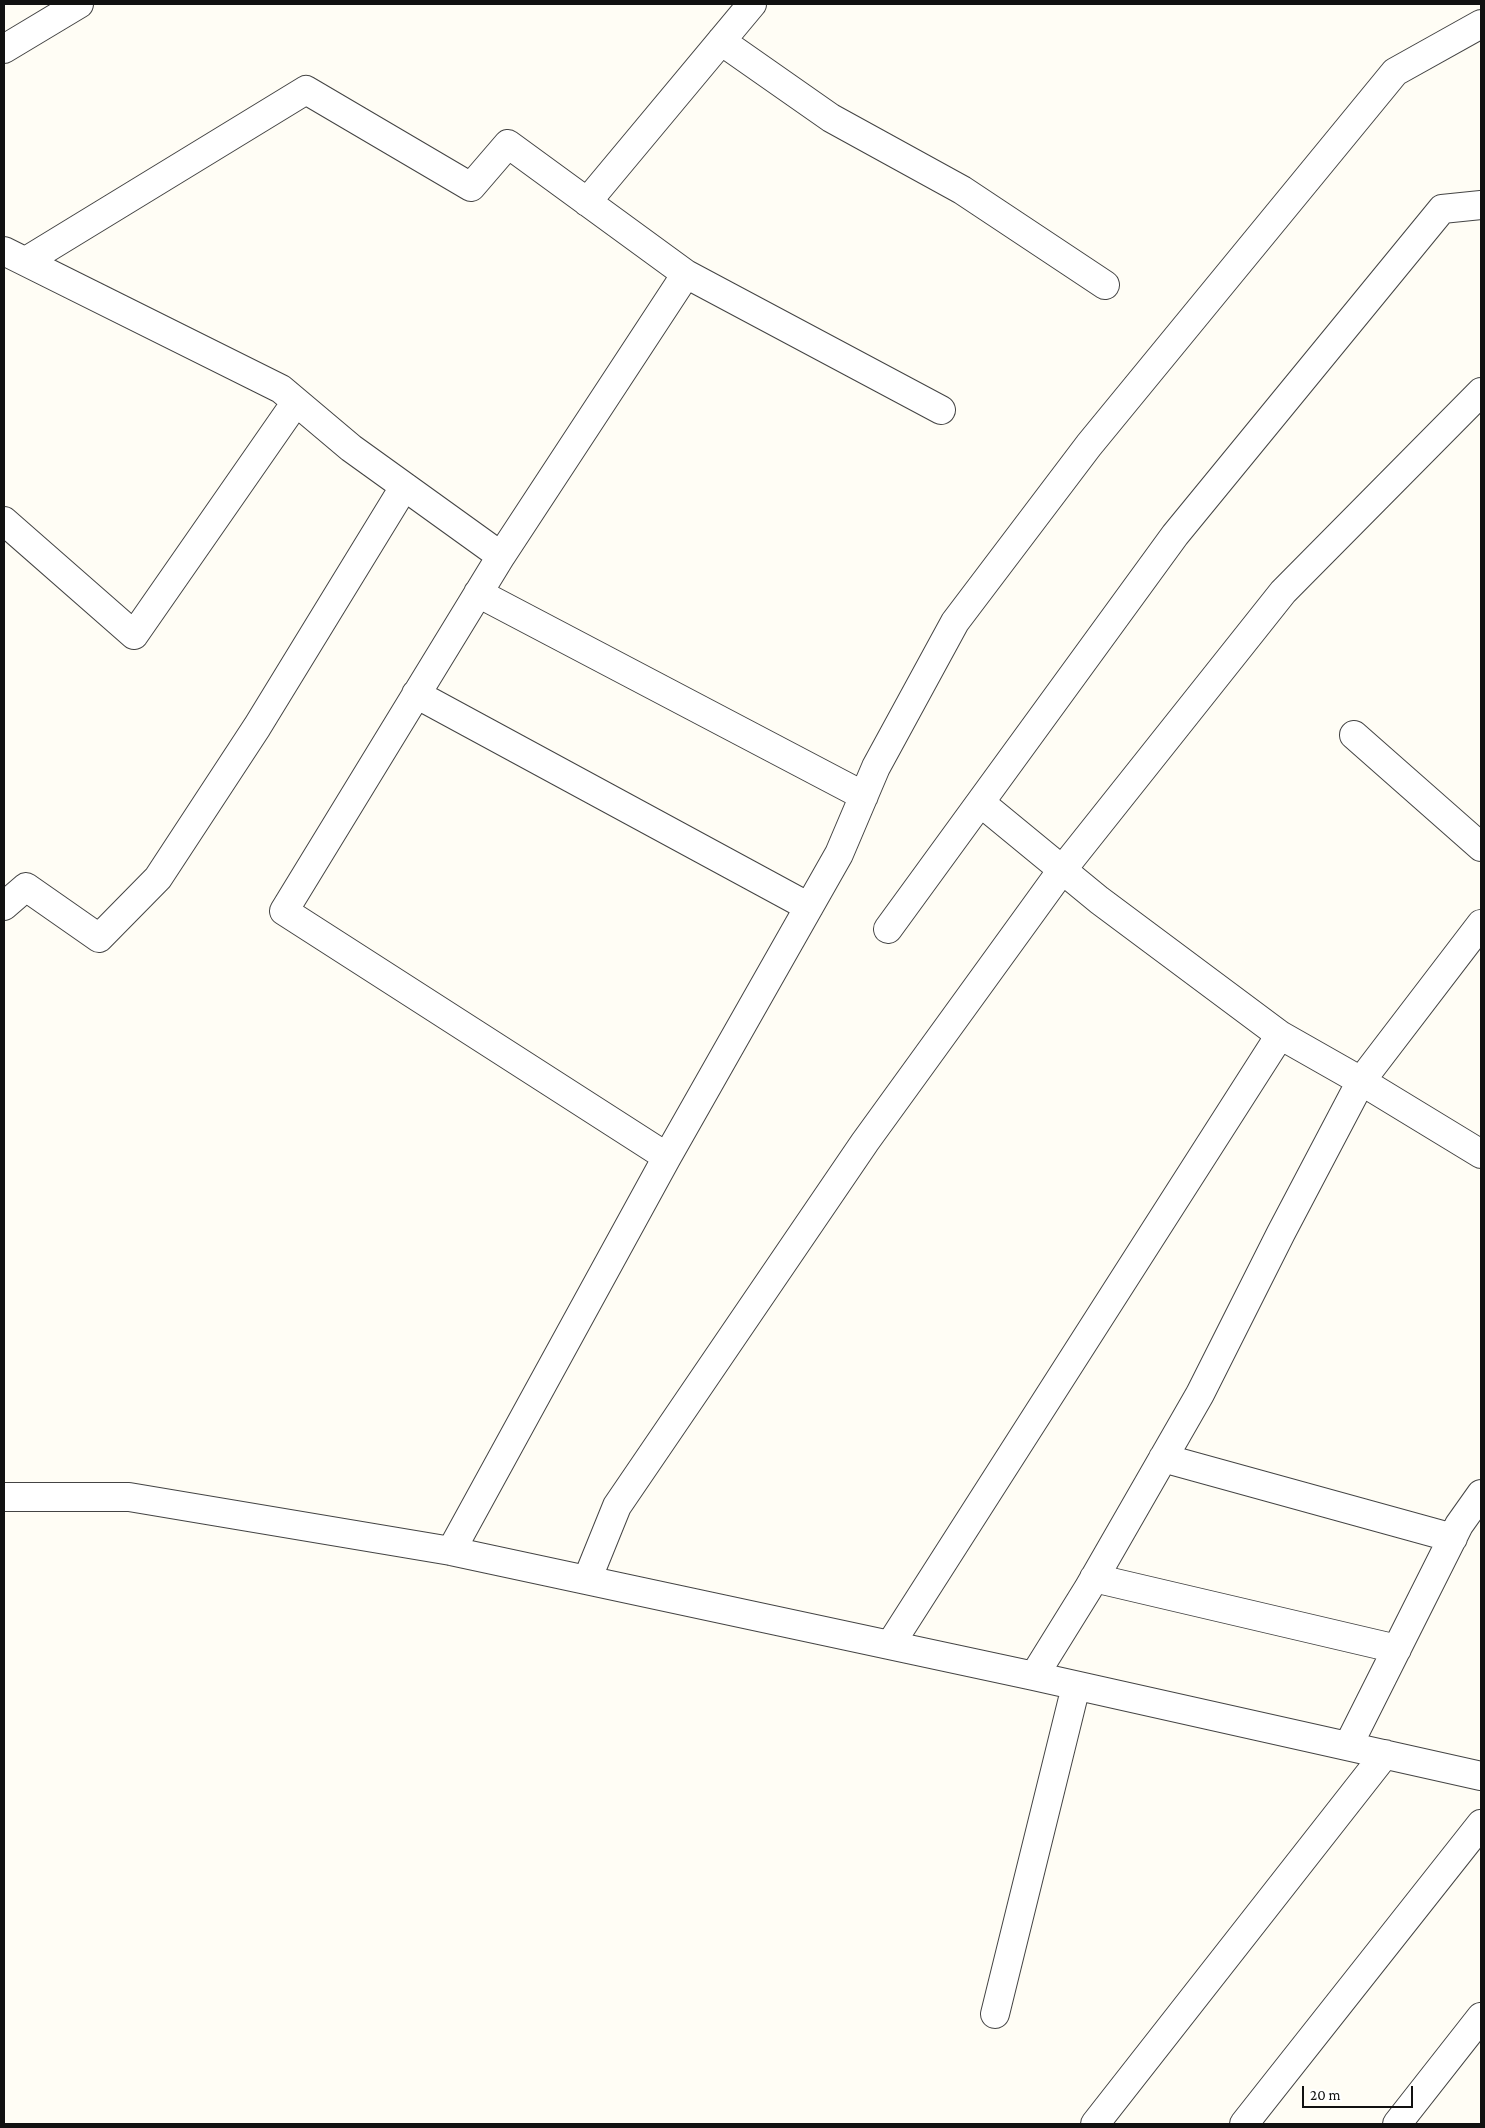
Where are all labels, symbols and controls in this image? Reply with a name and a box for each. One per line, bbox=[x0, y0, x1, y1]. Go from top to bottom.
scale bar bbox=[1305, 2076, 1416, 2108]
text: 20 m bbox=[1310, 2087, 1341, 2103]

